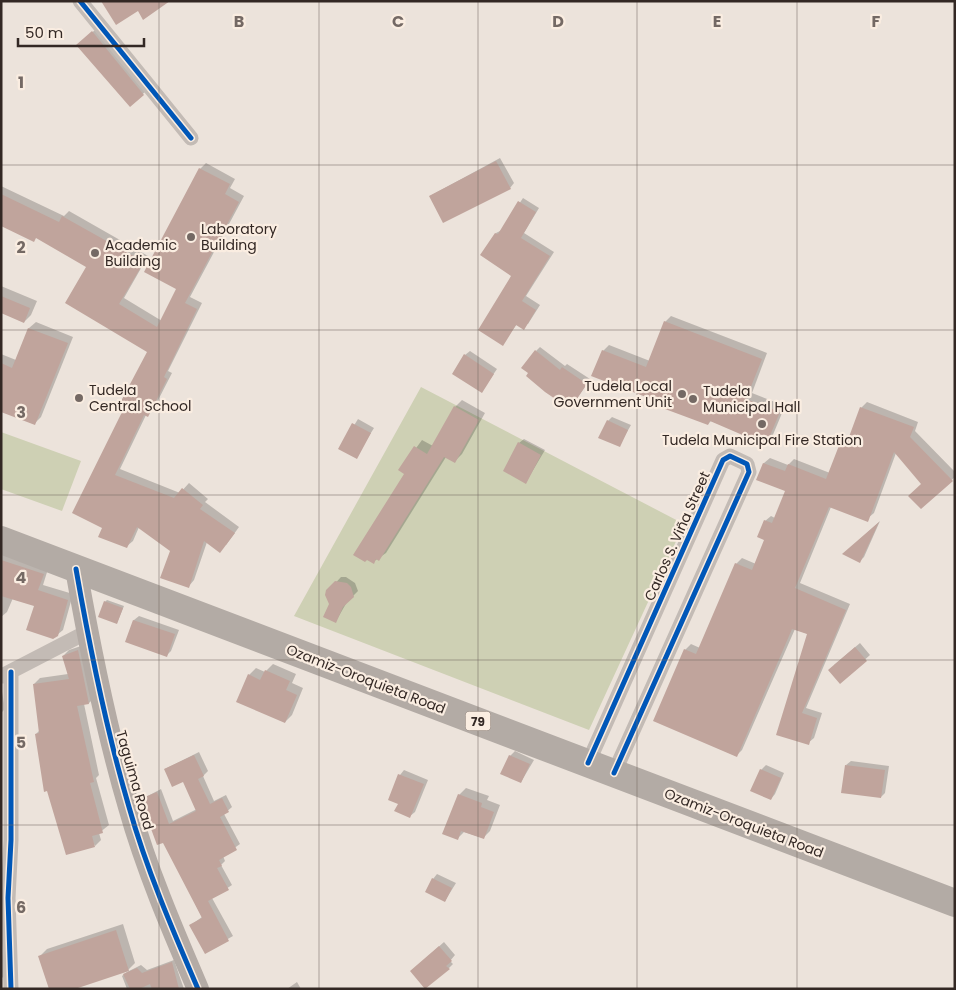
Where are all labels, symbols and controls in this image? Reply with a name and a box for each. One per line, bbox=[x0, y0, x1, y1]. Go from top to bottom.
text: B bbox=[234, 10, 244, 33]
text: C bbox=[392, 10, 404, 33]
text: D bbox=[552, 10, 564, 33]
text: E bbox=[713, 10, 721, 33]
text: F bbox=[872, 10, 881, 33]
scale bar bbox=[18, 15, 144, 47]
text: 50 m bbox=[25, 22, 63, 43]
text: 1 bbox=[18, 71, 24, 94]
place label: Laboratory Building bbox=[201, 219, 277, 255]
marker: Laboratory Building bbox=[185, 231, 197, 243]
place label: Academic Building bbox=[105, 235, 177, 271]
text: 2 bbox=[16, 236, 26, 259]
marker: Academic Building bbox=[89, 247, 101, 259]
place label: Tudela Local Government Unit bbox=[554, 376, 672, 412]
place label: Tudela Central School bbox=[89, 380, 191, 416]
place label: Tudela Municipal Hall bbox=[703, 381, 801, 417]
marker: Tudela Local Government Unit bbox=[676, 388, 688, 400]
marker: Tudela Central School bbox=[73, 392, 85, 404]
marker: Tudela Municipal Hall bbox=[687, 393, 699, 405]
text: 3 bbox=[16, 401, 26, 424]
marker: Tudela Municipal Fire Station bbox=[756, 418, 768, 430]
place label: Tudela Municipal Fire Station bbox=[662, 430, 862, 450]
street label: Carlos S. Viña Street bbox=[639, 468, 715, 604]
text: 4 bbox=[16, 566, 27, 589]
street label: Ozamiz-Oroquieta Road bbox=[283, 639, 449, 719]
road number: 79 bbox=[466, 711, 490, 730]
street label: Taguima Road bbox=[111, 728, 159, 832]
text: 5 bbox=[16, 731, 26, 754]
street label: Ozamiz-Oroquieta Road bbox=[661, 783, 827, 863]
text: 6 bbox=[16, 896, 26, 919]

